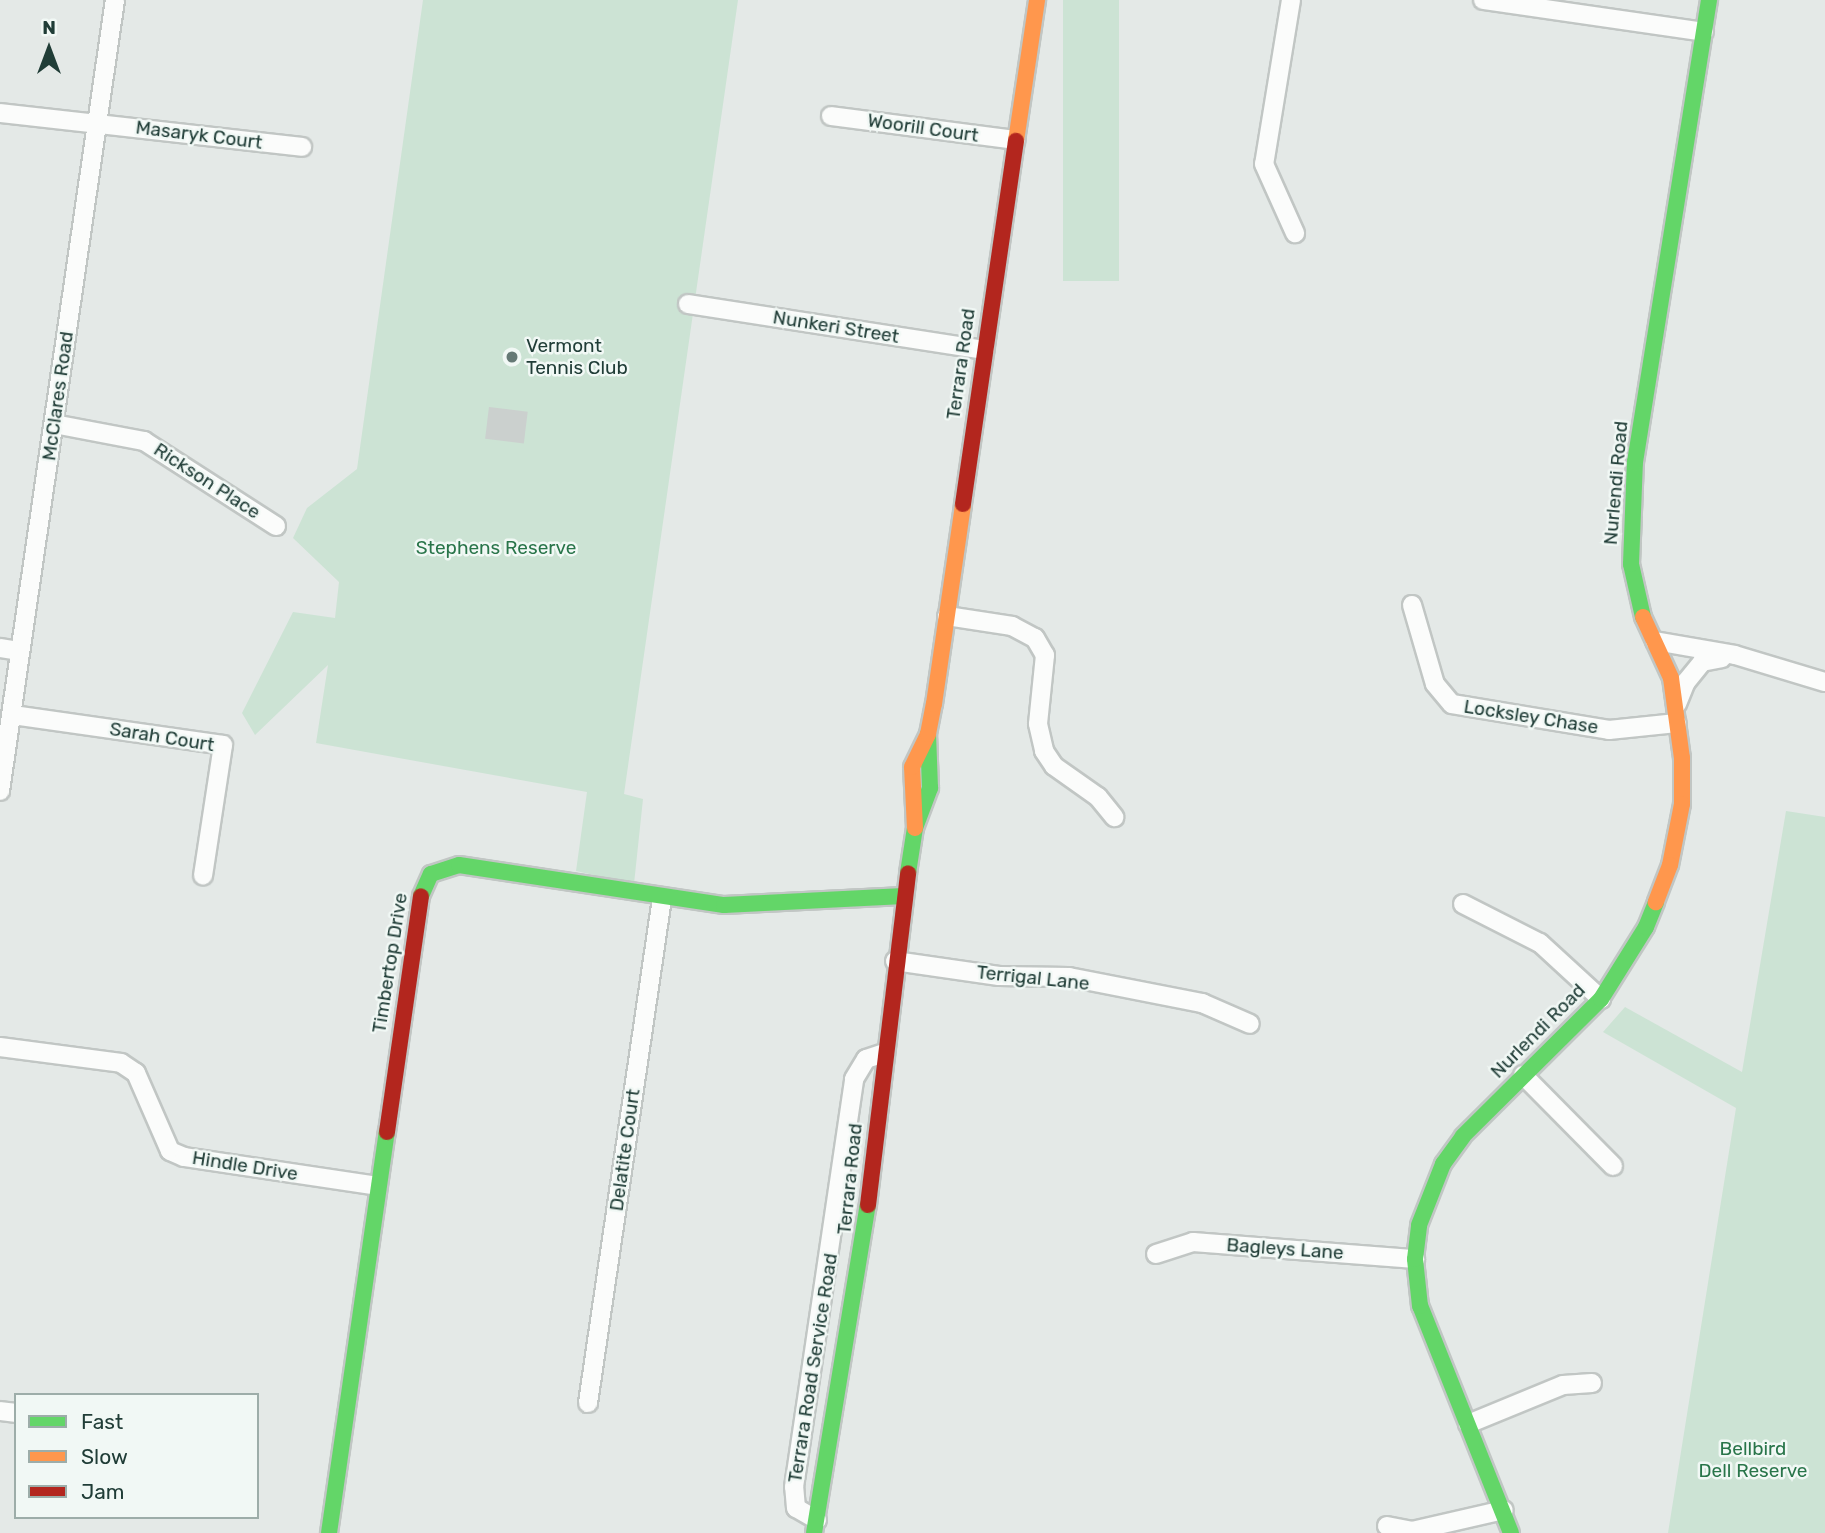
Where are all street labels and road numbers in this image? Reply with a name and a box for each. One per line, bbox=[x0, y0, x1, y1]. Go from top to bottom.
street label: Woorill Court bbox=[866, 109, 980, 147]
street label: Masaryk Court bbox=[134, 116, 264, 154]
street label: Nunkeri Street bbox=[771, 306, 901, 348]
street label: Terrara Road bbox=[942, 307, 980, 421]
street label: McClares Road bbox=[38, 330, 78, 462]
street label: Nurlendi Road bbox=[1599, 420, 1633, 546]
street label: Rickson Place bbox=[149, 438, 265, 524]
street label: Locksley Chase bbox=[1462, 695, 1600, 739]
street label: Sarah Court bbox=[108, 717, 216, 757]
street label: Timbertop Drive bbox=[368, 891, 412, 1035]
street label: Terrigal Lane bbox=[975, 961, 1091, 995]
street label: Nurlendi Road bbox=[1486, 979, 1590, 1083]
street label: Delatite Court bbox=[605, 1087, 645, 1213]
street label: Terrara Road bbox=[833, 1122, 867, 1236]
street label: Hindle Drive bbox=[191, 1146, 299, 1186]
street label: Bagleys Lane bbox=[1226, 1234, 1344, 1264]
street label: Terrara Road Service Road bbox=[784, 1252, 842, 1484]

